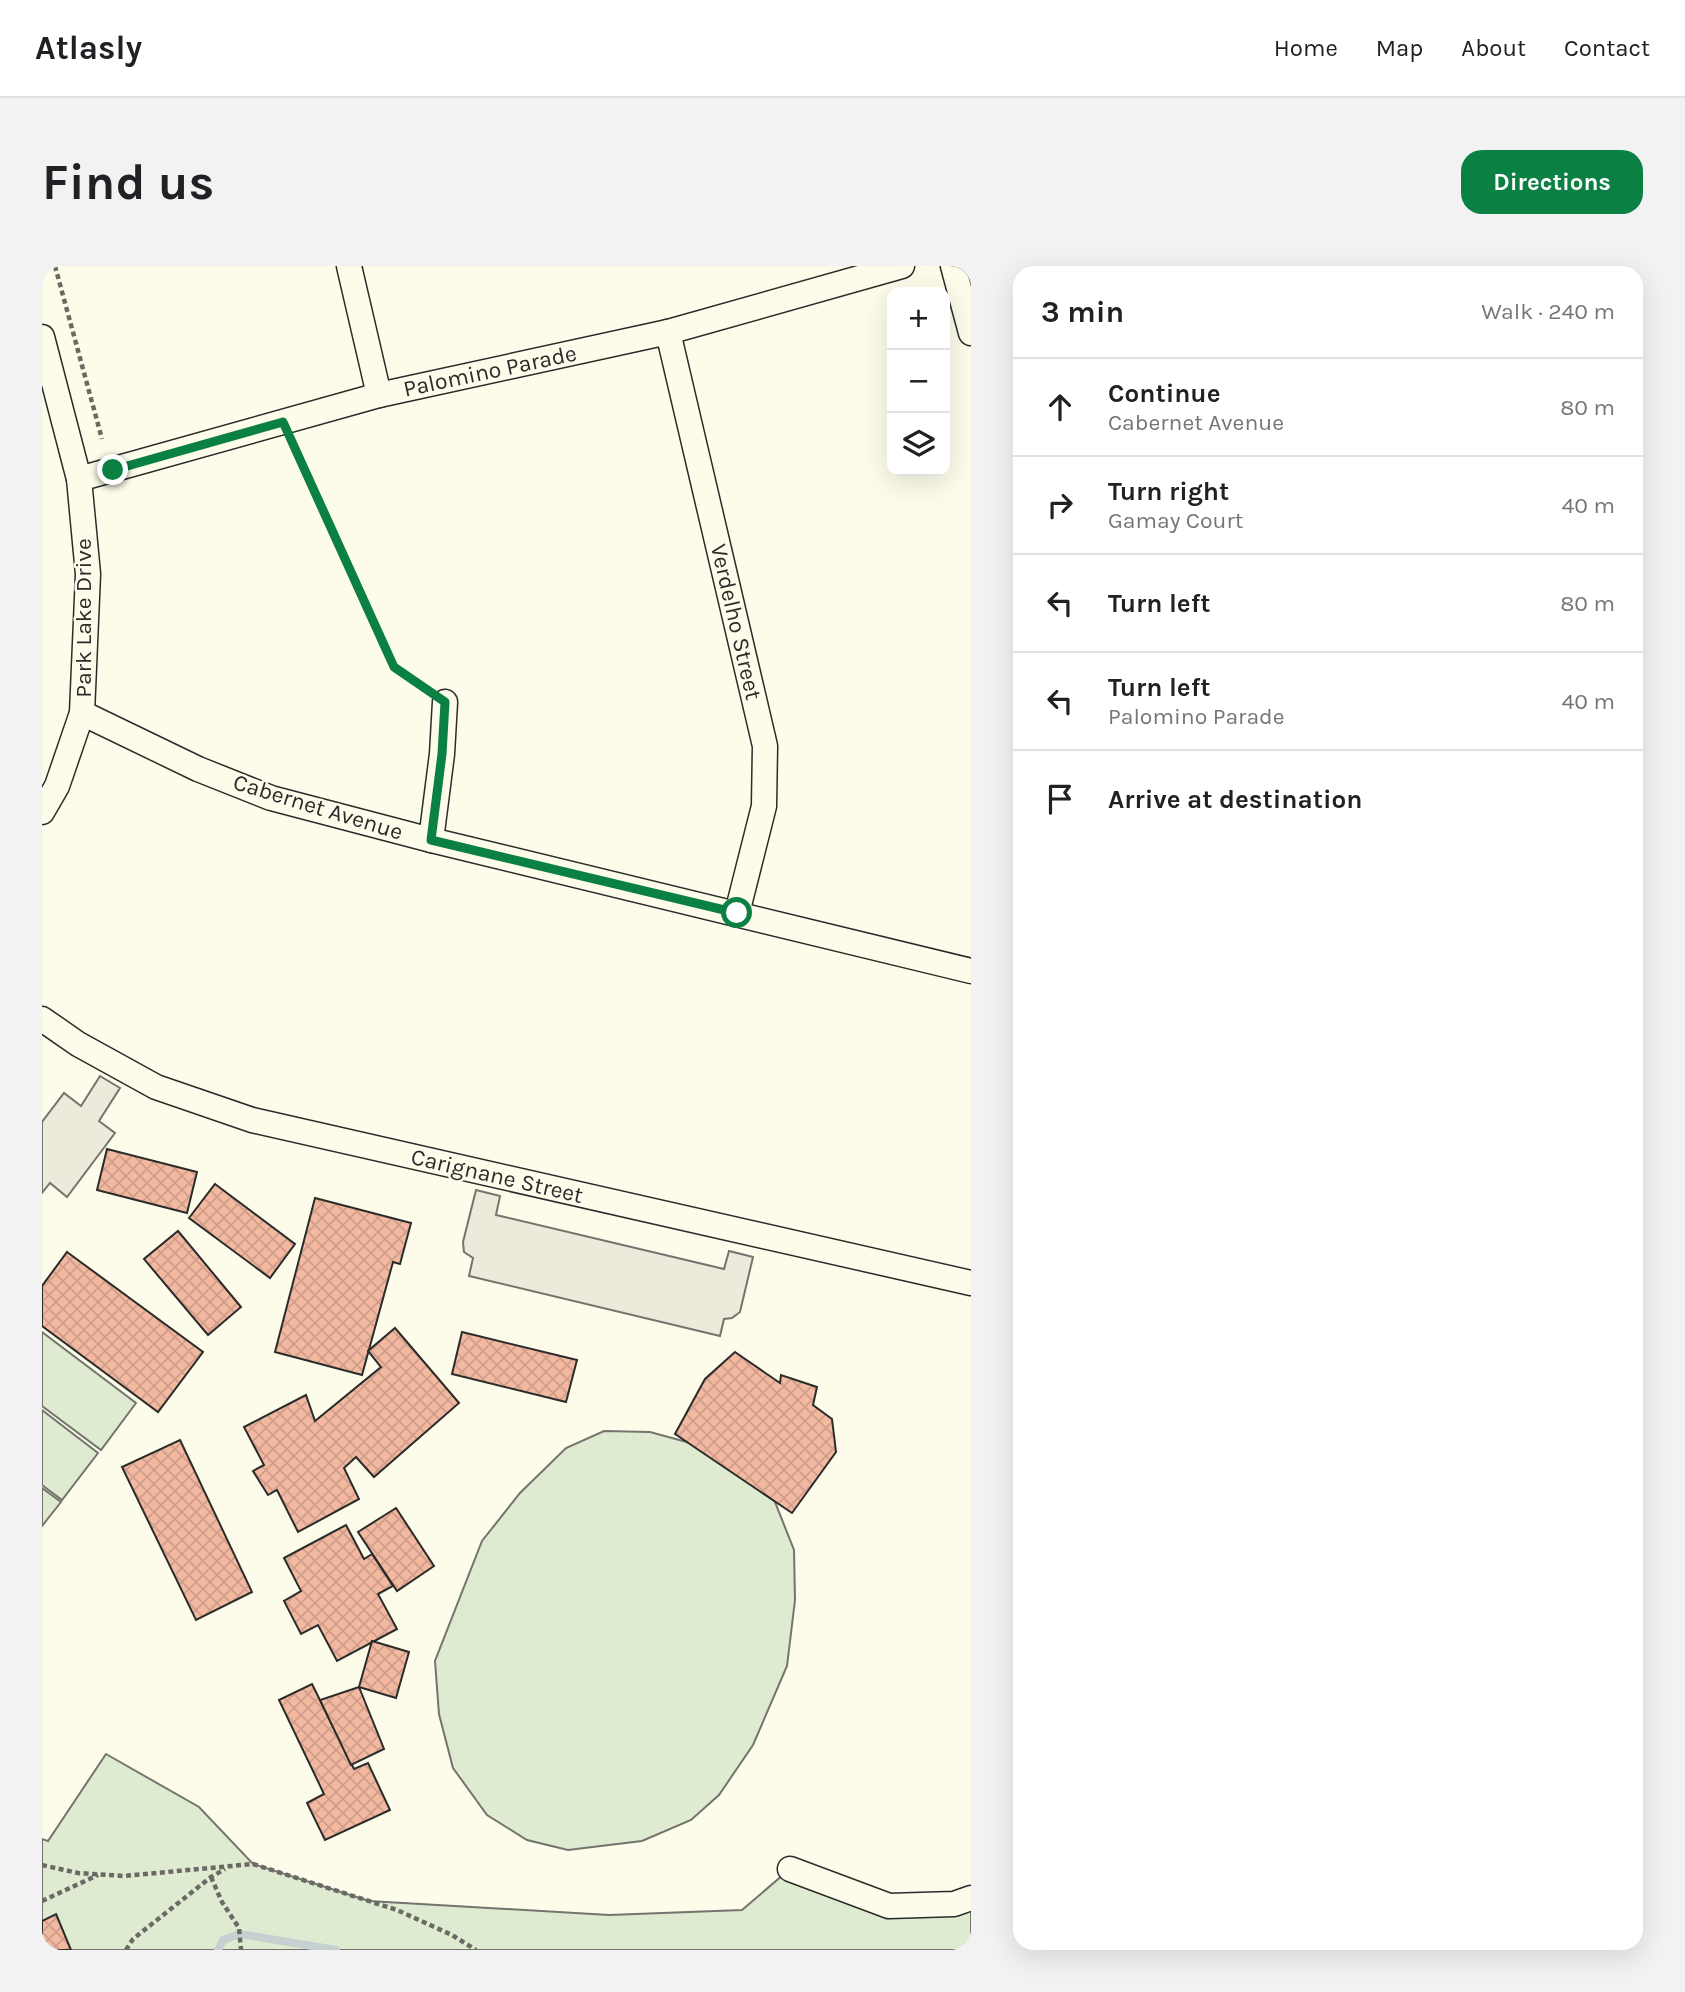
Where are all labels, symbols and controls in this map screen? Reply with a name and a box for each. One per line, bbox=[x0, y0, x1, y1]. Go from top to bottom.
text: Atlasly bbox=[35, 29, 142, 67]
text: Home bbox=[1274, 34, 1338, 62]
text: Map bbox=[1376, 34, 1423, 62]
text: About bbox=[1461, 34, 1526, 62]
text: Contact bbox=[1564, 34, 1650, 62]
button: Directions bbox=[1461, 150, 1643, 214]
text: Find us bbox=[42, 154, 214, 211]
map controls bbox=[887, 287, 950, 476]
button: + bbox=[887, 287, 950, 350]
text: 3 min bbox=[1041, 294, 1124, 330]
text: Walk · 240 m bbox=[1481, 298, 1615, 325]
street label: Palomino Parade bbox=[401, 339, 579, 403]
button: − bbox=[887, 350, 950, 413]
text: Continue bbox=[1108, 378, 1220, 409]
icon: ahead bbox=[1041, 388, 1079, 426]
text: 80 m bbox=[1560, 394, 1615, 421]
text: Cabernet Avenue bbox=[1108, 409, 1284, 436]
button: layers bbox=[887, 413, 950, 476]
route end bbox=[97, 454, 128, 485]
text: Turn right bbox=[1108, 476, 1229, 507]
icon: right bbox=[1041, 486, 1079, 524]
text: 40 m bbox=[1562, 492, 1615, 519]
text: Gamay Court bbox=[1108, 507, 1243, 534]
street label: Park Lake Drive bbox=[70, 538, 97, 698]
street label: Verdelho Street bbox=[705, 541, 767, 703]
icon: left bbox=[1041, 584, 1079, 622]
text: Turn left bbox=[1108, 588, 1210, 619]
text: 80 m bbox=[1560, 590, 1615, 617]
text: Turn left bbox=[1108, 672, 1210, 703]
icon: left bbox=[1041, 682, 1079, 720]
text: 40 m bbox=[1562, 688, 1615, 715]
text: Palomino Parade bbox=[1108, 703, 1285, 730]
street label: Cabernet Avenue bbox=[230, 768, 406, 846]
icon: arrive bbox=[1041, 780, 1079, 818]
text: Arrive at destination bbox=[1108, 784, 1362, 815]
route start bbox=[721, 897, 752, 928]
street label: Carignane Street bbox=[408, 1143, 586, 1209]

